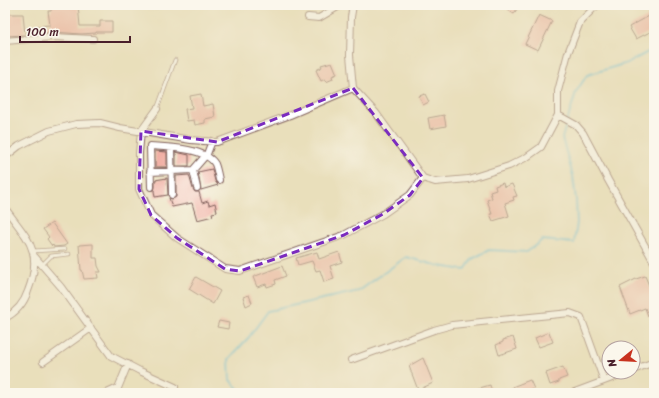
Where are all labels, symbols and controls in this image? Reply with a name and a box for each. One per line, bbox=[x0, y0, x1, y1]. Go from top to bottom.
scale bar bbox=[20, 18, 130, 44]
text: 100 m bbox=[26, 21, 59, 43]
north arrow bbox=[601, 340, 641, 380]
text: N bbox=[602, 356, 622, 370]

